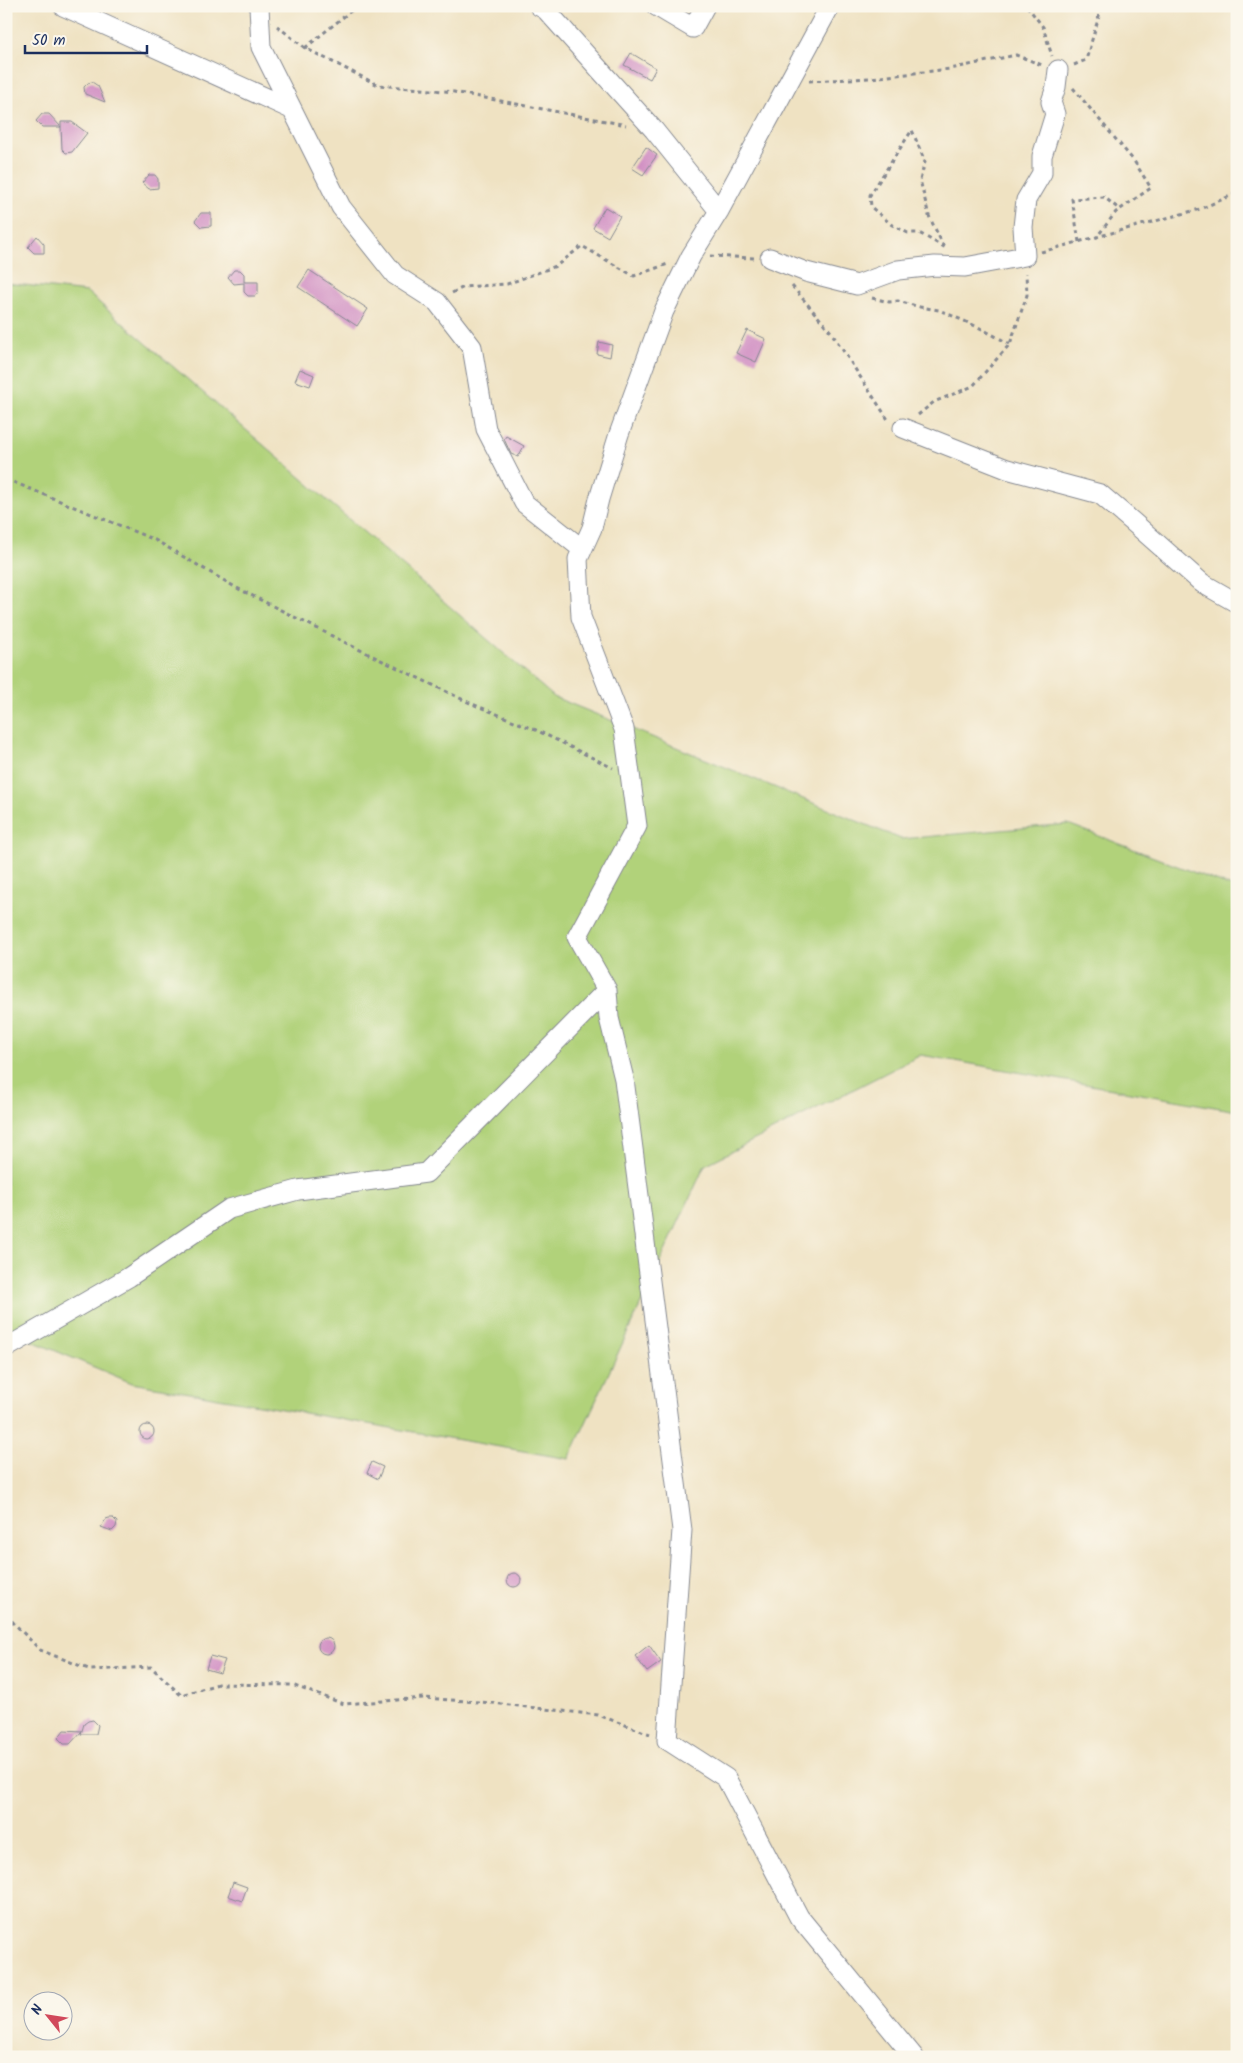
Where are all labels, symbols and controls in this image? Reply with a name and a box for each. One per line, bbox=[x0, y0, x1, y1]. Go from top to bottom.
scale bar bbox=[25, 22, 148, 54]
text: 50 m bbox=[32, 29, 66, 53]
north arrow bbox=[22, 1990, 72, 2040]
text: N bbox=[26, 2001, 49, 2019]

